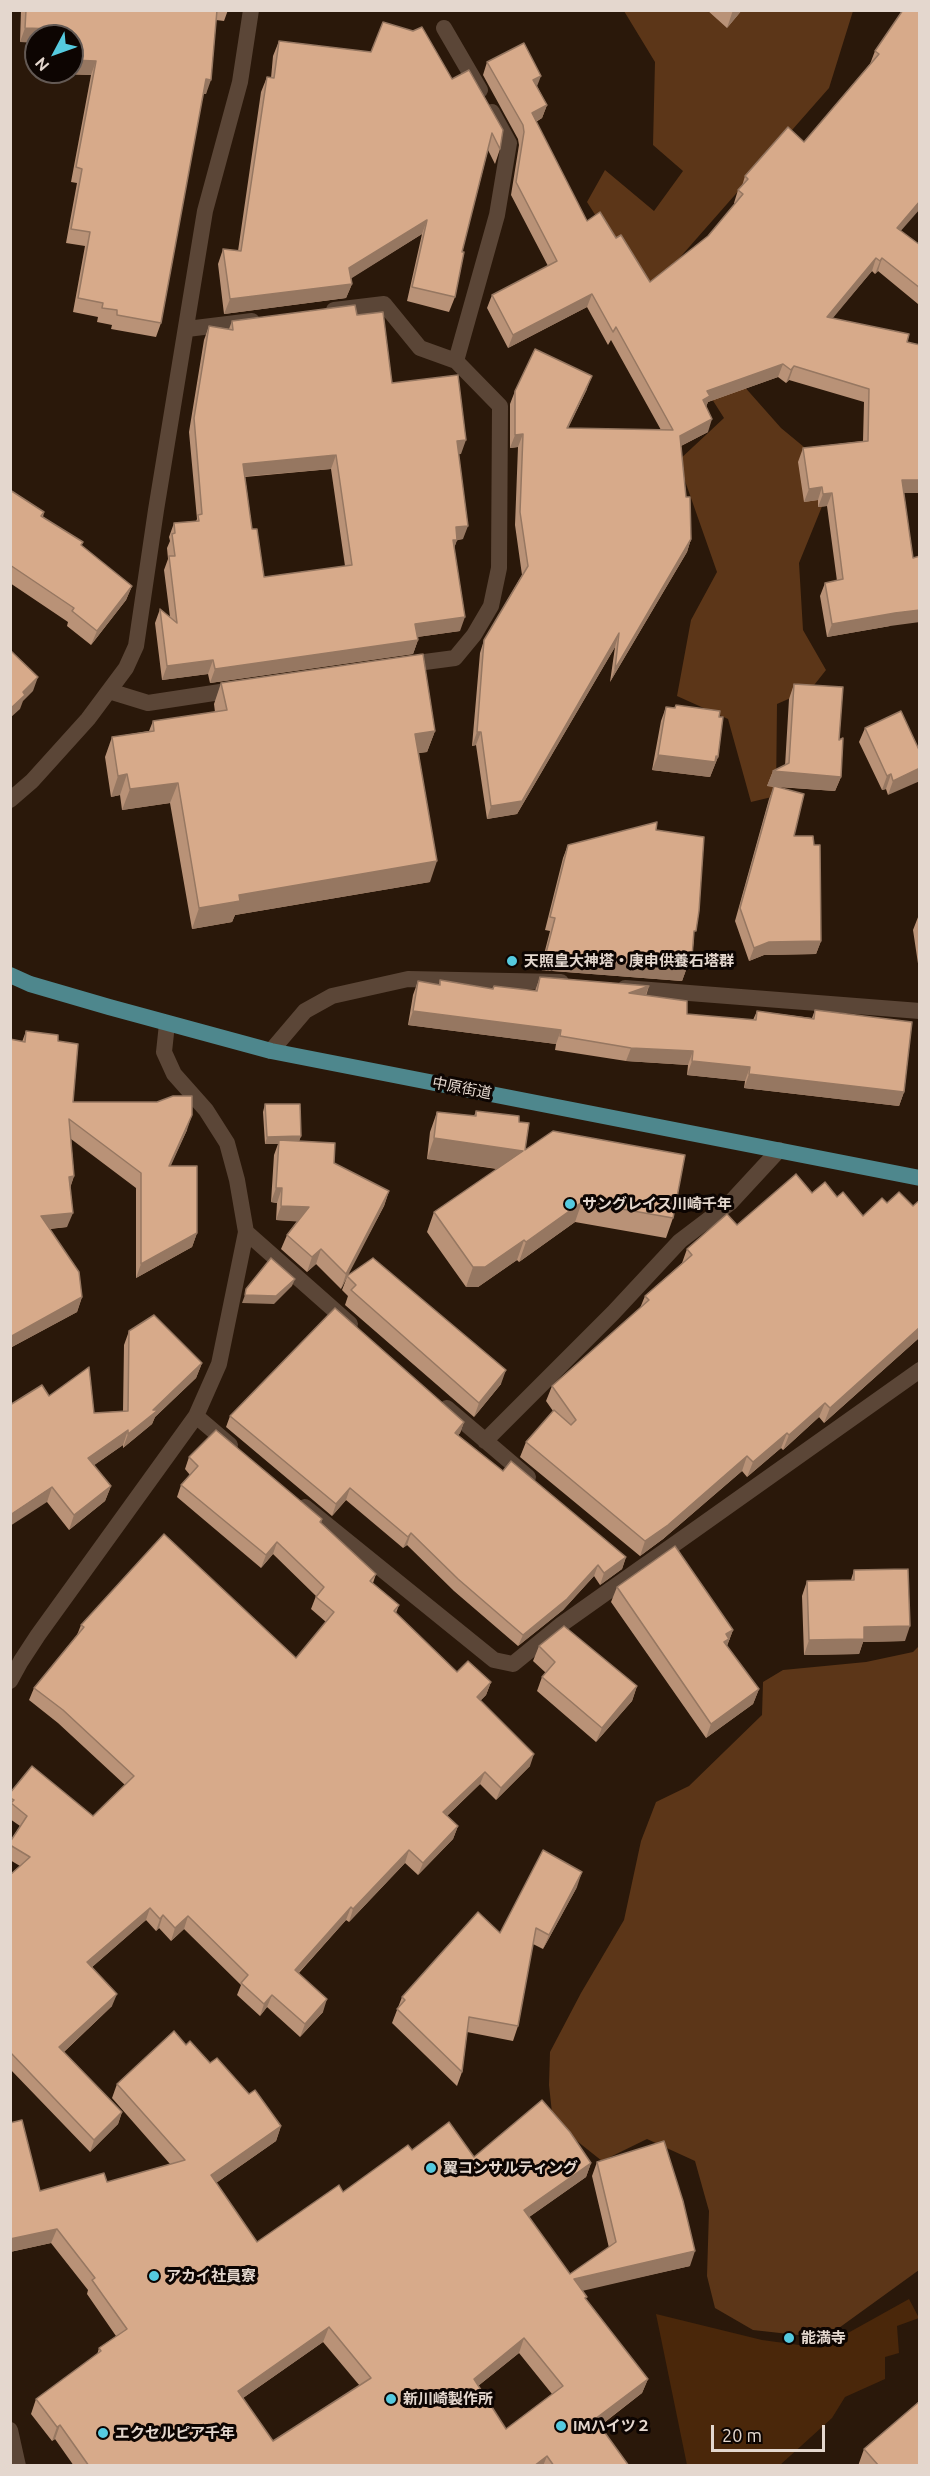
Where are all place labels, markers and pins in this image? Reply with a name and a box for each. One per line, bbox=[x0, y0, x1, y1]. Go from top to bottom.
place label: 天照皇大神塔・庚申供養石塔群 bbox=[524, 952, 734, 970]
marker: 天照皇大神塔・庚申供養石塔群 bbox=[505, 954, 519, 968]
place label: サングレイス川崎千年 bbox=[582, 1195, 732, 1213]
marker: サングレイス川崎千年 bbox=[563, 1197, 577, 1211]
place label: 翼コンサルティング bbox=[443, 2159, 578, 2177]
marker: 翼コンサルティング bbox=[424, 2161, 438, 2175]
place label: アカイ社員寮 bbox=[166, 2267, 256, 2285]
marker: アカイ社員寮 bbox=[147, 2269, 161, 2283]
place label: 能満寺 bbox=[801, 2329, 846, 2347]
marker: 能満寺 bbox=[782, 2331, 796, 2345]
place label: 新川崎製作所 bbox=[403, 2390, 493, 2408]
marker: 新川崎製作所 bbox=[384, 2392, 398, 2406]
place label: IMハイツ２ bbox=[573, 2417, 651, 2435]
marker: IMハイツ２ bbox=[554, 2419, 568, 2433]
place label: エクセルピア千年 bbox=[115, 2424, 235, 2442]
marker: エクセルピア千年 bbox=[96, 2426, 110, 2440]

